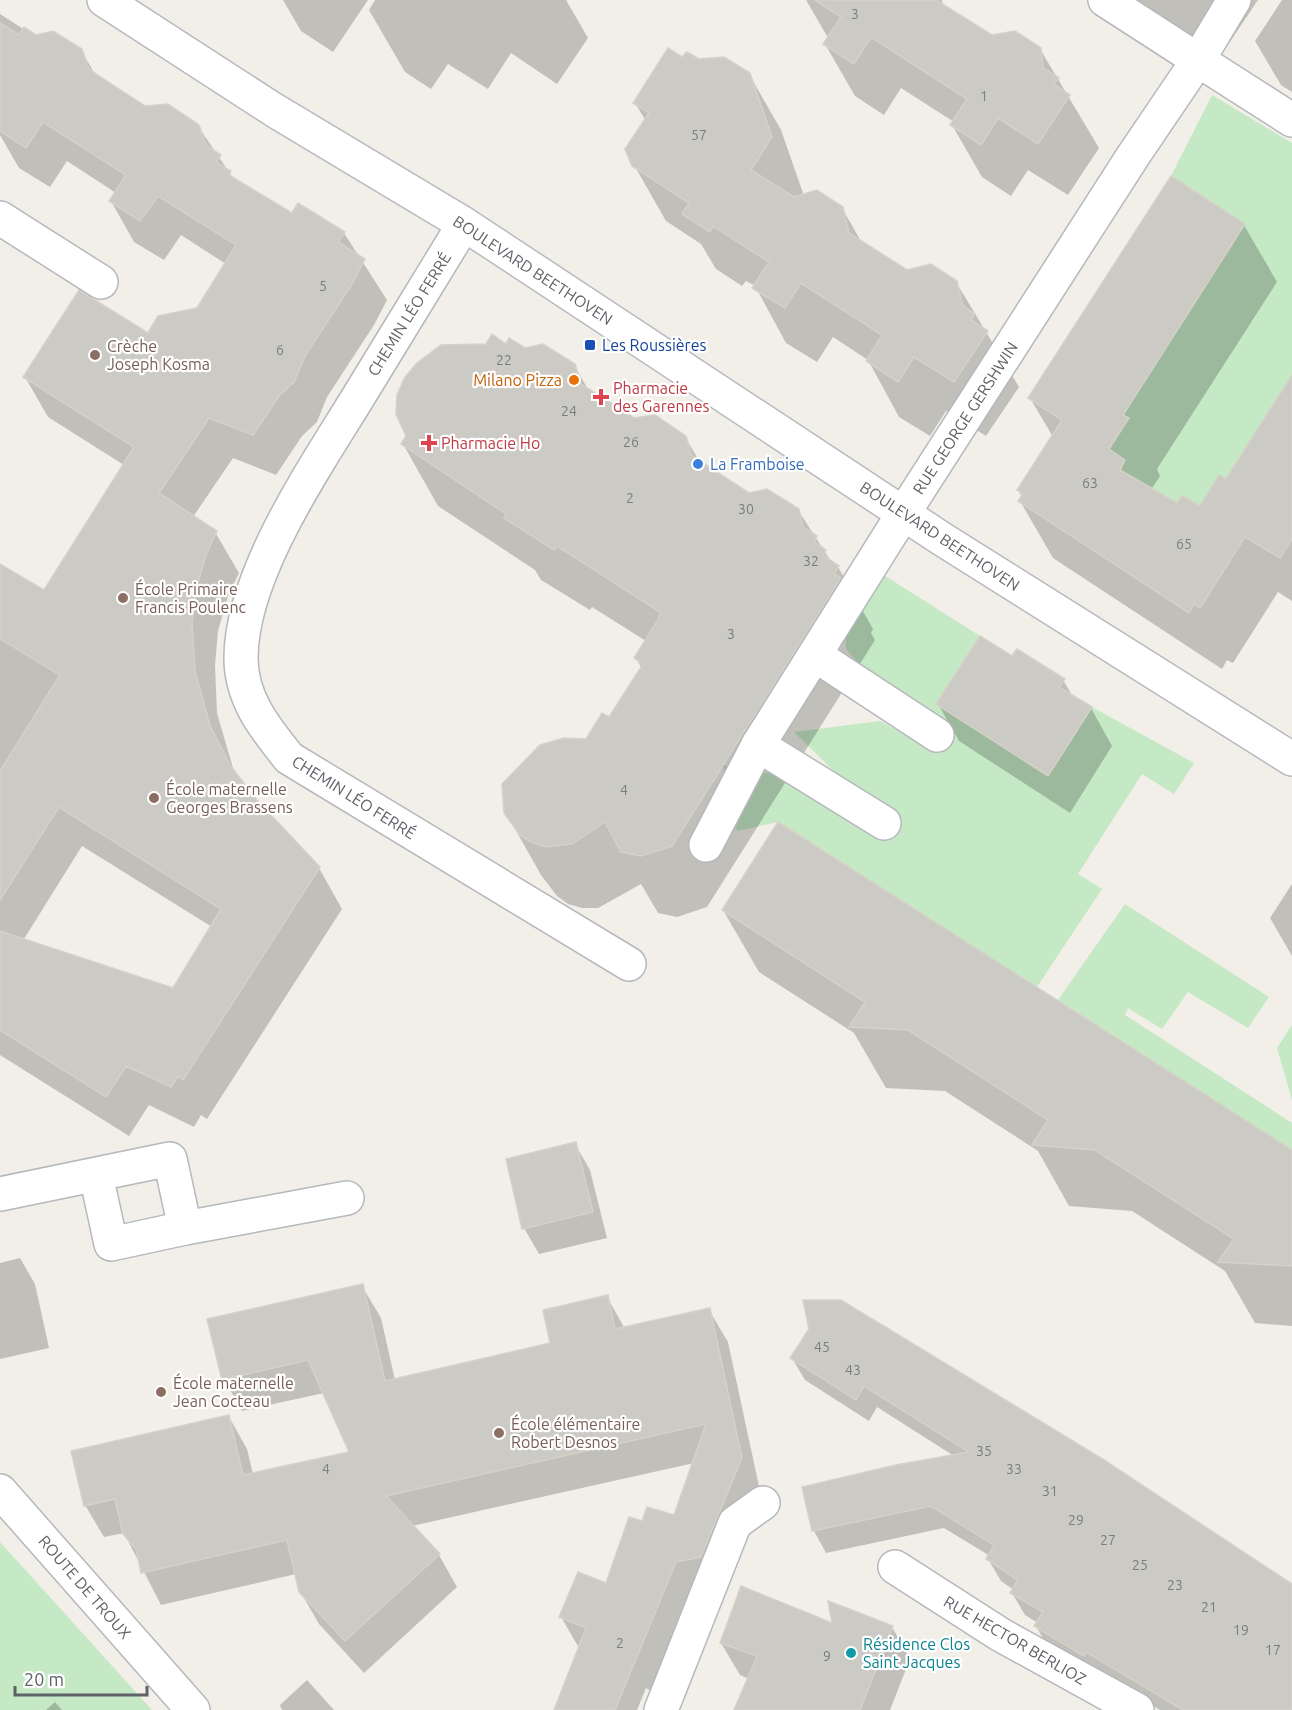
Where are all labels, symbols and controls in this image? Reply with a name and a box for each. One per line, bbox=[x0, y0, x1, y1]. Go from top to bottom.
house number: 3 bbox=[851, 6, 859, 22]
house number: 1 bbox=[980, 88, 988, 104]
house number: 57 bbox=[691, 127, 707, 143]
street label: BOULEVARD BEETHOVEN bbox=[450, 212, 616, 328]
street label: CHEMIN LÉO FERRÉ bbox=[362, 248, 454, 379]
house number: 5 bbox=[319, 278, 327, 294]
place label: Les Roussières bbox=[602, 336, 707, 354]
place label: Crèche Joseph Kosma bbox=[107, 337, 210, 373]
marker: Les Roussières bbox=[583, 338, 597, 352]
street label: RUE GEORGE GERSHWIN bbox=[909, 339, 1021, 497]
house number: 6 bbox=[276, 342, 284, 358]
marker: Crèche Joseph Kosma bbox=[88, 348, 102, 362]
house number: 22 bbox=[496, 352, 512, 368]
place label: Milano Pizza bbox=[473, 371, 562, 389]
marker: Milano Pizza bbox=[567, 373, 581, 387]
place label: Pharmacie des Garennes bbox=[613, 379, 710, 415]
marker: Pharmacie des Garennes bbox=[594, 390, 608, 404]
house number: 24 bbox=[561, 403, 577, 419]
place label: Pharmacie Ho bbox=[441, 434, 540, 452]
house number: 26 bbox=[623, 434, 639, 450]
marker: Pharmacie Ho bbox=[422, 436, 436, 450]
place label: La Framboise bbox=[710, 455, 805, 473]
marker: La Framboise bbox=[691, 457, 705, 471]
house number: 63 bbox=[1082, 475, 1098, 491]
street label: BOULEVARD BEETHOVEN bbox=[857, 478, 1023, 594]
house number: 2 bbox=[626, 490, 634, 506]
house number: 30 bbox=[738, 501, 754, 517]
house number: 65 bbox=[1176, 536, 1192, 552]
house number: 32 bbox=[803, 553, 819, 569]
place label: École Primaire Francis Poulenc bbox=[135, 578, 247, 616]
marker: École Primaire Francis Poulenc bbox=[116, 591, 130, 605]
house number: 3 bbox=[727, 626, 735, 642]
street label: CHEMIN LÉO FERRÉ bbox=[289, 750, 420, 842]
place label: École maternelle Georges Brassens bbox=[166, 778, 293, 816]
house number: 4 bbox=[620, 782, 628, 798]
marker: École maternelle Georges Brassens bbox=[147, 791, 161, 805]
house number: 45 bbox=[814, 1339, 830, 1355]
house number: 43 bbox=[845, 1362, 861, 1378]
place label: École maternelle Jean Cocteau bbox=[173, 1372, 294, 1410]
marker: École maternelle Jean Cocteau bbox=[154, 1385, 168, 1399]
place label: École élémentaire Robert Desnos bbox=[511, 1413, 640, 1451]
marker: École élémentaire Robert Desnos bbox=[492, 1426, 506, 1440]
house number: 35 bbox=[976, 1443, 992, 1459]
house number: 4 bbox=[322, 1461, 330, 1477]
house number: 33 bbox=[1006, 1461, 1022, 1477]
house number: 31 bbox=[1042, 1483, 1058, 1499]
house number: 29 bbox=[1068, 1512, 1084, 1528]
street label: ROUTE DE TROUX bbox=[35, 1532, 135, 1642]
house number: 27 bbox=[1100, 1532, 1116, 1548]
house number: 25 bbox=[1132, 1557, 1148, 1573]
house number: 23 bbox=[1167, 1577, 1183, 1593]
street label: RUE HECTOR BERLIOZ bbox=[941, 1592, 1089, 1688]
house number: 21 bbox=[1201, 1599, 1217, 1615]
house number: 19 bbox=[1233, 1622, 1249, 1638]
house number: 2 bbox=[616, 1635, 624, 1651]
place label: Résidence Clos Saint Jacques bbox=[863, 1635, 970, 1671]
house number: 17 bbox=[1265, 1642, 1281, 1658]
marker: Résidence Clos Saint Jacques bbox=[844, 1646, 858, 1660]
house number: 9 bbox=[823, 1648, 831, 1664]
scale bar bbox=[15, 1659, 147, 1697]
text: 20 m bbox=[24, 1669, 64, 1689]

